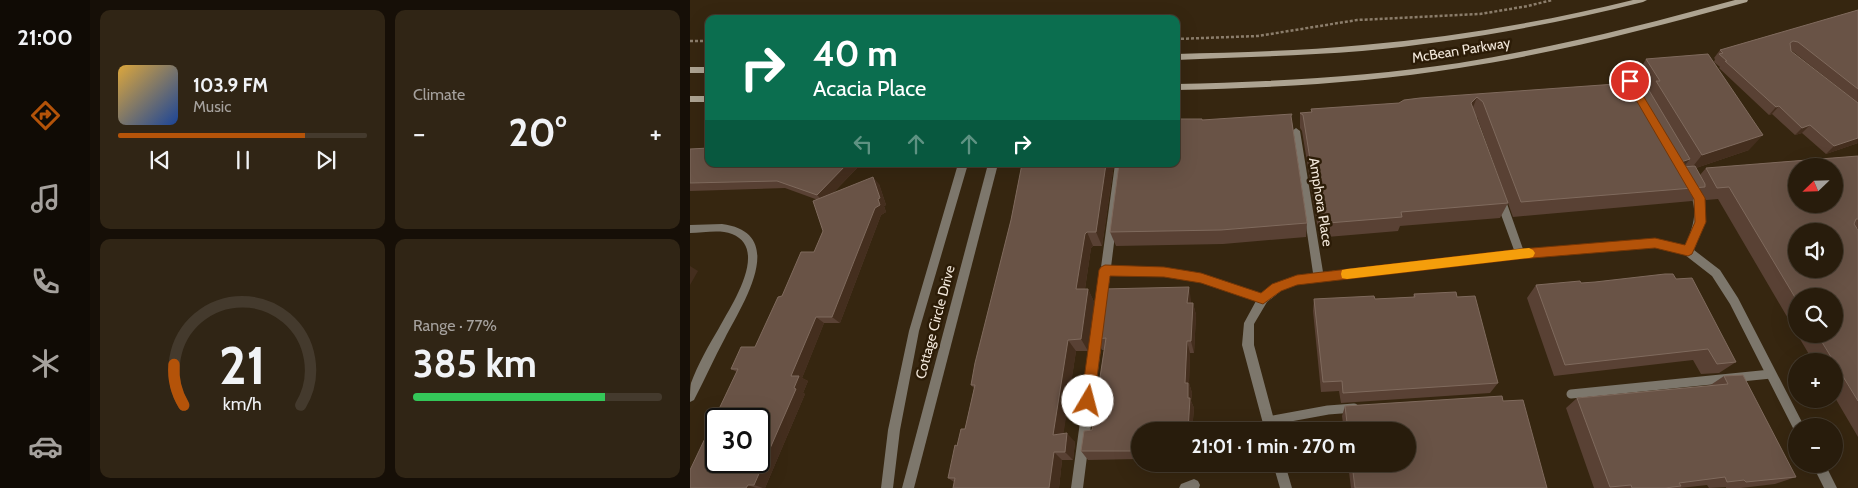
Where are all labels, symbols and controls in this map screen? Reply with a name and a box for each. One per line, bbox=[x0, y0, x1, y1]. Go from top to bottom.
text: 21:00 bbox=[17, 24, 73, 51]
text: 40 m bbox=[813, 32, 898, 75]
street label: McBean Parkway bbox=[1410, 33, 1512, 67]
icon: right bbox=[730, 35, 795, 100]
pin bbox=[1609, 60, 1651, 102]
icon: arrive bbox=[1616, 67, 1644, 95]
text: 103.9 FM bbox=[193, 74, 268, 97]
text: Acacia Place bbox=[813, 75, 926, 102]
text: Climate bbox=[413, 85, 465, 104]
text: Music bbox=[193, 97, 231, 116]
icon: directions bbox=[28, 98, 63, 133]
text: 20° bbox=[509, 109, 566, 156]
text: − bbox=[413, 116, 425, 150]
text: + bbox=[650, 116, 662, 150]
icon: left bbox=[849, 130, 877, 158]
icon: ahead bbox=[902, 130, 930, 158]
icon: ahead bbox=[955, 130, 983, 158]
icon: right bbox=[1008, 130, 1036, 158]
icon: previous bbox=[146, 146, 174, 174]
icon: pause bbox=[229, 146, 257, 174]
icon: next bbox=[312, 146, 340, 174]
street label: Amphora Place bbox=[1305, 156, 1337, 248]
north arrow bbox=[1788, 158, 1842, 212]
map controls bbox=[1788, 158, 1843, 473]
icon: music bbox=[28, 181, 63, 216]
button: sound bbox=[1788, 223, 1843, 278]
street label: Cottage Circle Drive bbox=[911, 263, 959, 381]
icon: phone bbox=[28, 264, 63, 299]
button: search bbox=[1788, 288, 1843, 343]
text: Range · 77% bbox=[413, 316, 497, 335]
text: 21 bbox=[219, 334, 266, 397]
text: 385 km bbox=[413, 340, 537, 387]
icon: climate bbox=[28, 346, 63, 381]
button: + bbox=[1788, 353, 1843, 408]
position arrow bbox=[1061, 374, 1113, 426]
text: km/h bbox=[223, 393, 262, 414]
speed limit sign: 30 bbox=[705, 408, 770, 473]
button: − bbox=[1788, 418, 1843, 473]
icon: car bbox=[28, 429, 63, 464]
text: 21:01 · 1 min · 270 m bbox=[1191, 435, 1356, 458]

